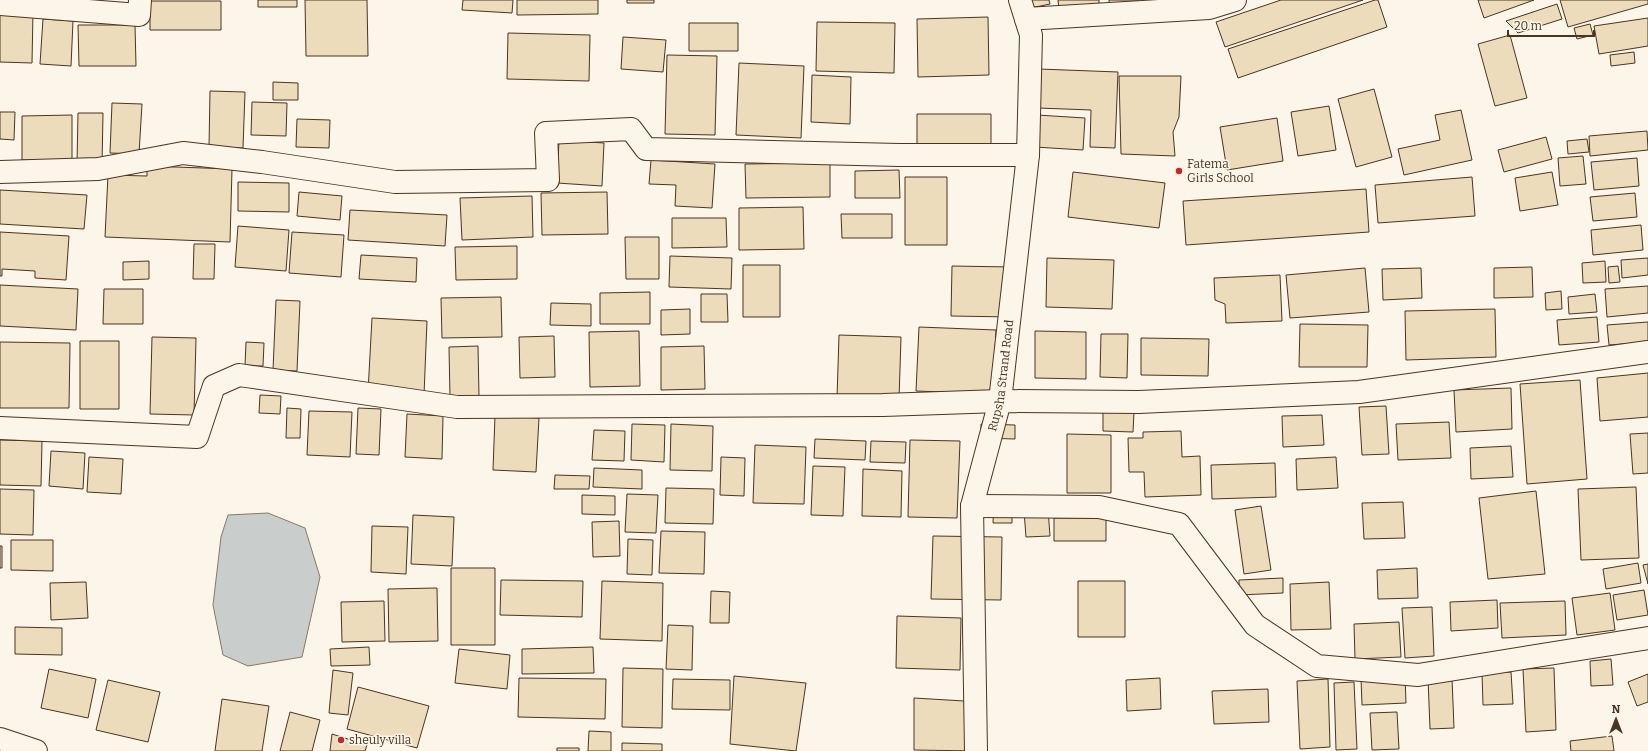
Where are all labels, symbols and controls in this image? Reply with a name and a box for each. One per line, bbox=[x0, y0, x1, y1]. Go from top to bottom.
scale bar bbox=[1508, 12, 1594, 38]
text: 20 m bbox=[1514, 19, 1543, 33]
place label: Fatema Girls School bbox=[1187, 157, 1254, 185]
marker: Fatema Girls School bbox=[1174, 166, 1184, 176]
street label: Rupsha Strand Road bbox=[985, 319, 1016, 433]
north arrow bbox=[1596, 699, 1636, 739]
text: N bbox=[1612, 703, 1621, 716]
place label: sheuly villa bbox=[349, 733, 412, 747]
marker: sheuly villa bbox=[336, 735, 346, 745]

